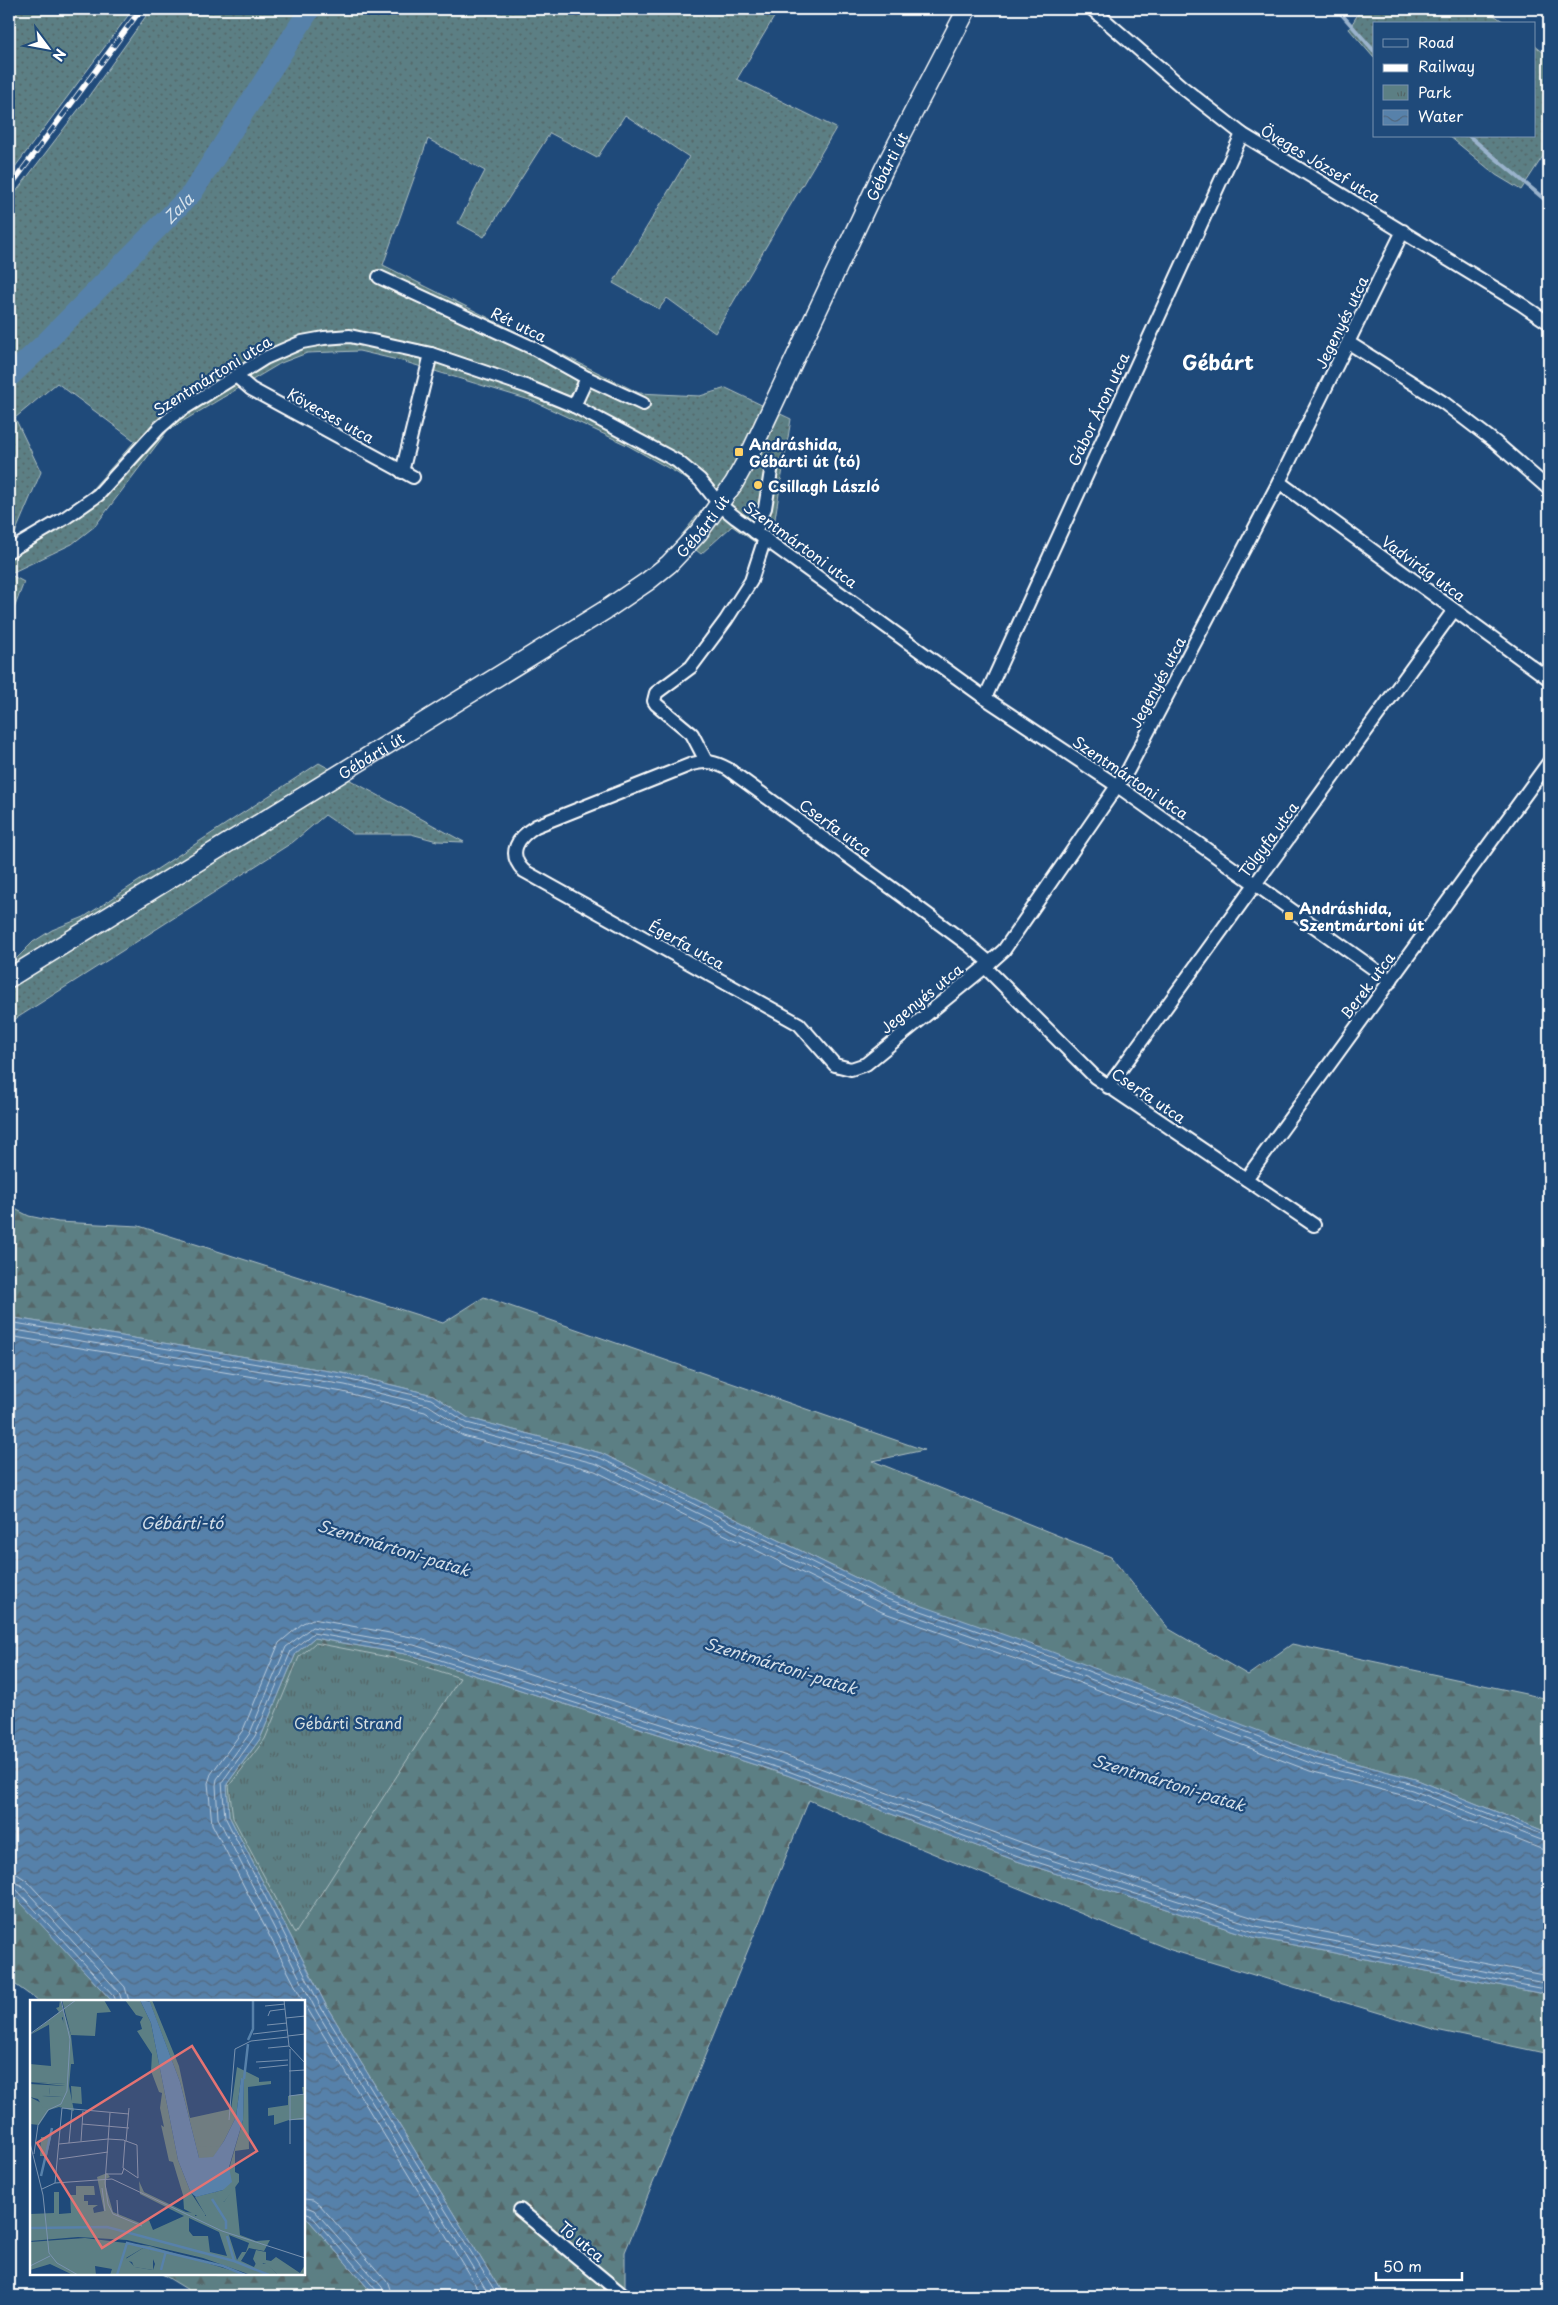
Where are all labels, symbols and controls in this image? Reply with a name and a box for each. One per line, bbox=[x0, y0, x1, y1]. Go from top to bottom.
north arrow bbox=[22, 22, 72, 72]
legend bbox=[1373, 22, 1536, 138]
text: Road bbox=[1418, 30, 1454, 53]
text: N bbox=[48, 45, 71, 65]
text: Railway bbox=[1418, 54, 1475, 77]
text: Park bbox=[1418, 80, 1452, 103]
text: Water bbox=[1418, 104, 1463, 127]
street label: Öveges József utca bbox=[1257, 118, 1386, 208]
street label: Gébárti út bbox=[859, 128, 913, 204]
water label: Zala bbox=[157, 186, 199, 228]
street label: Jegenyés utca bbox=[1309, 271, 1374, 372]
street label: Rét utca bbox=[487, 301, 551, 348]
street label: Szentmártoni utca bbox=[148, 329, 276, 421]
district label: Gébárt bbox=[1182, 347, 1254, 377]
street label: Gábor Áron utca bbox=[1062, 348, 1135, 470]
street label: Kövecses utca bbox=[283, 382, 379, 449]
place label: Andráshida, Gébárti út (tó) bbox=[749, 432, 861, 472]
marker: Andráshida, Gébárti út (tó) bbox=[733, 446, 745, 458]
place label: Csillagh László bbox=[768, 474, 880, 497]
marker: Csillagh László bbox=[752, 479, 764, 491]
street label: Gébárti út bbox=[670, 490, 734, 562]
street label: Szentmártoni utca bbox=[739, 495, 863, 594]
street label: Vadvirág utca bbox=[1377, 530, 1471, 607]
street label: Jegenyés utca bbox=[1123, 631, 1191, 732]
street label: Gébárti út bbox=[333, 726, 408, 784]
street label: Szentmártoni utca bbox=[1068, 730, 1194, 825]
street label: Cserfa utca bbox=[795, 793, 878, 862]
street label: Tölgyfa utca bbox=[1233, 796, 1304, 882]
place label: Andráshida, Szentmártoni út bbox=[1299, 896, 1425, 936]
marker: Andráshida, Szentmártoni út bbox=[1283, 910, 1295, 922]
street label: Égerfa utca bbox=[645, 914, 730, 975]
street label: Berek utca bbox=[1334, 946, 1400, 1023]
street label: Jegenyés utca bbox=[875, 957, 968, 1039]
street label: Cserfa utca bbox=[1107, 1062, 1191, 1129]
water label: Gébárti-tó bbox=[141, 1510, 225, 1534]
water label: Szentmártoni-patak bbox=[315, 1512, 474, 1582]
water label: Szentmártoni-patak bbox=[702, 1630, 861, 1700]
park label: Gébárti Strand bbox=[294, 1711, 402, 1734]
water label: Szentmártoni-patak bbox=[1090, 1747, 1249, 1817]
inset map bbox=[30, 2000, 305, 2275]
street label: Tó utca bbox=[554, 2215, 610, 2267]
scale bar bbox=[1376, 2250, 1462, 2282]
text: 50 m bbox=[1383, 2254, 1422, 2277]

